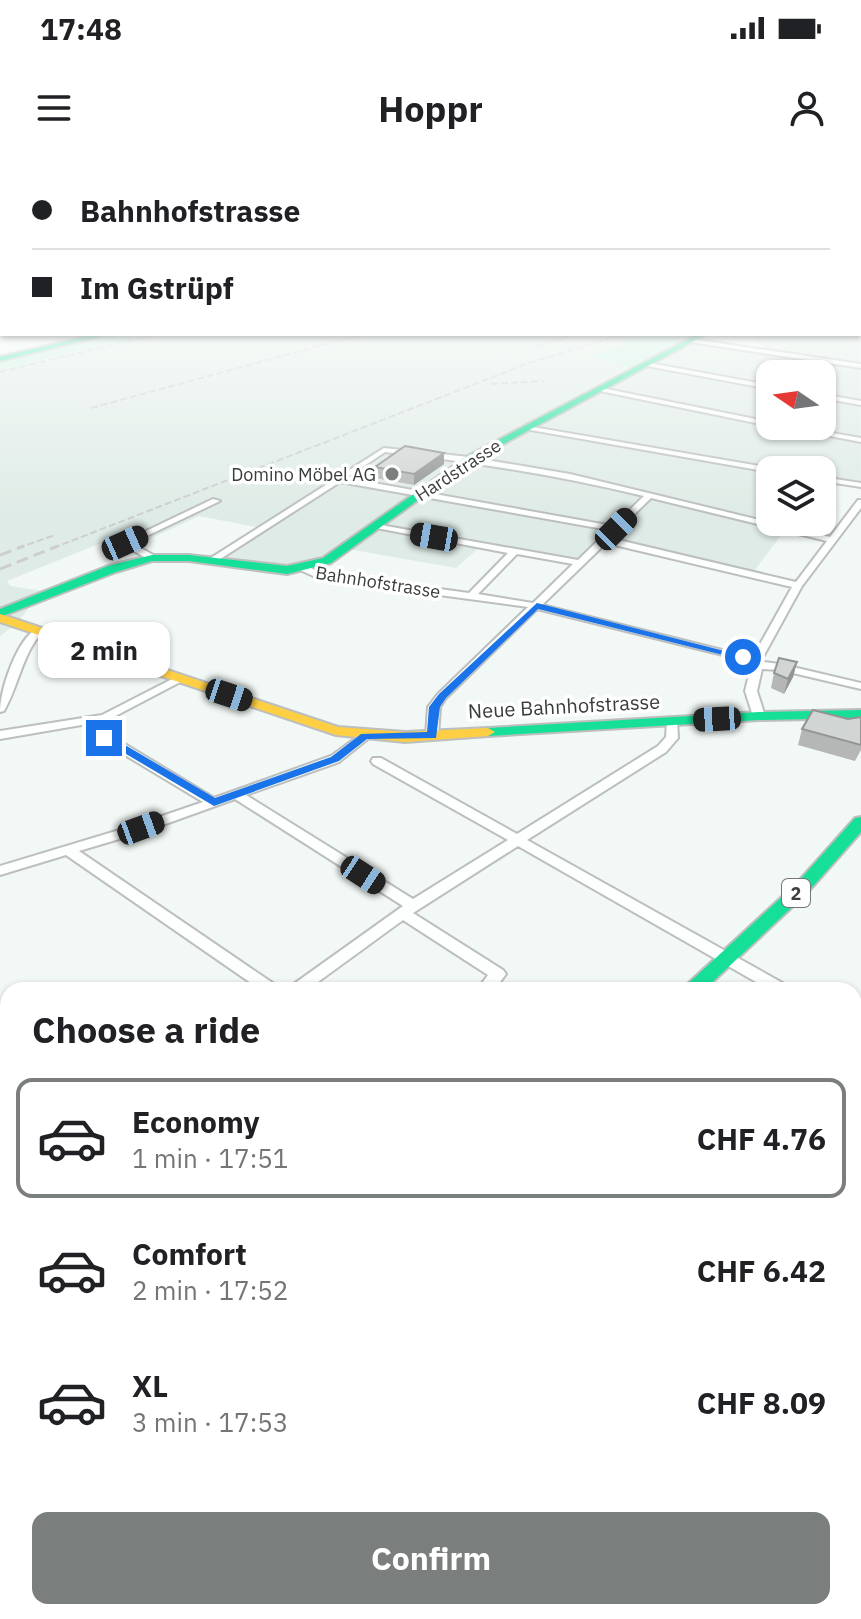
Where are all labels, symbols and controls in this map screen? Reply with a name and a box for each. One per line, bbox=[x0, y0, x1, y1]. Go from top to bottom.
text: 17:48 bbox=[40, 9, 122, 48]
text: Hoppr bbox=[378, 85, 483, 132]
icon: menu bbox=[32, 86, 76, 130]
icon: person bbox=[785, 86, 829, 130]
text: Bahnhofstrasse bbox=[80, 191, 300, 230]
text: Im Gstrüpf bbox=[80, 268, 234, 307]
north arrow bbox=[756, 360, 836, 440]
map controls bbox=[756, 360, 836, 536]
street label: Hardstrasse bbox=[411, 434, 505, 506]
button: layers bbox=[756, 456, 836, 536]
place label: Domino Möbel AG bbox=[231, 463, 376, 486]
marker: Domino Möbel AG bbox=[383, 465, 401, 483]
car bbox=[591, 504, 641, 554]
car bbox=[408, 521, 460, 553]
car bbox=[98, 522, 152, 564]
street label: Bahnhofstrasse bbox=[314, 561, 442, 603]
callout: 2 min bbox=[38, 622, 170, 678]
text: 2 min bbox=[70, 633, 138, 667]
route start bbox=[725, 639, 761, 675]
car bbox=[202, 676, 256, 714]
street label: Neue Bahnhofstrasse bbox=[467, 687, 661, 725]
car bbox=[692, 706, 742, 732]
route end bbox=[86, 720, 122, 756]
car bbox=[114, 809, 168, 847]
car bbox=[336, 852, 390, 898]
road number: 2 bbox=[782, 879, 810, 907]
text: Choose a ride bbox=[32, 1006, 260, 1053]
icon: car bbox=[36, 1102, 108, 1174]
text: Economy bbox=[132, 1102, 260, 1141]
text: CHF 4.76 bbox=[697, 1119, 826, 1158]
text: 1 min · 17:51 bbox=[132, 1141, 288, 1175]
icon: car bbox=[36, 1234, 108, 1306]
text: Comfort bbox=[132, 1234, 247, 1273]
text: CHF 6.42 bbox=[697, 1251, 826, 1290]
text: 2 min · 17:52 bbox=[132, 1273, 288, 1307]
icon: car bbox=[36, 1366, 108, 1438]
text: XL bbox=[132, 1366, 168, 1405]
text: CHF 8.09 bbox=[697, 1383, 826, 1422]
text: 3 min · 17:53 bbox=[132, 1405, 288, 1439]
button: Confirm bbox=[32, 1512, 830, 1604]

